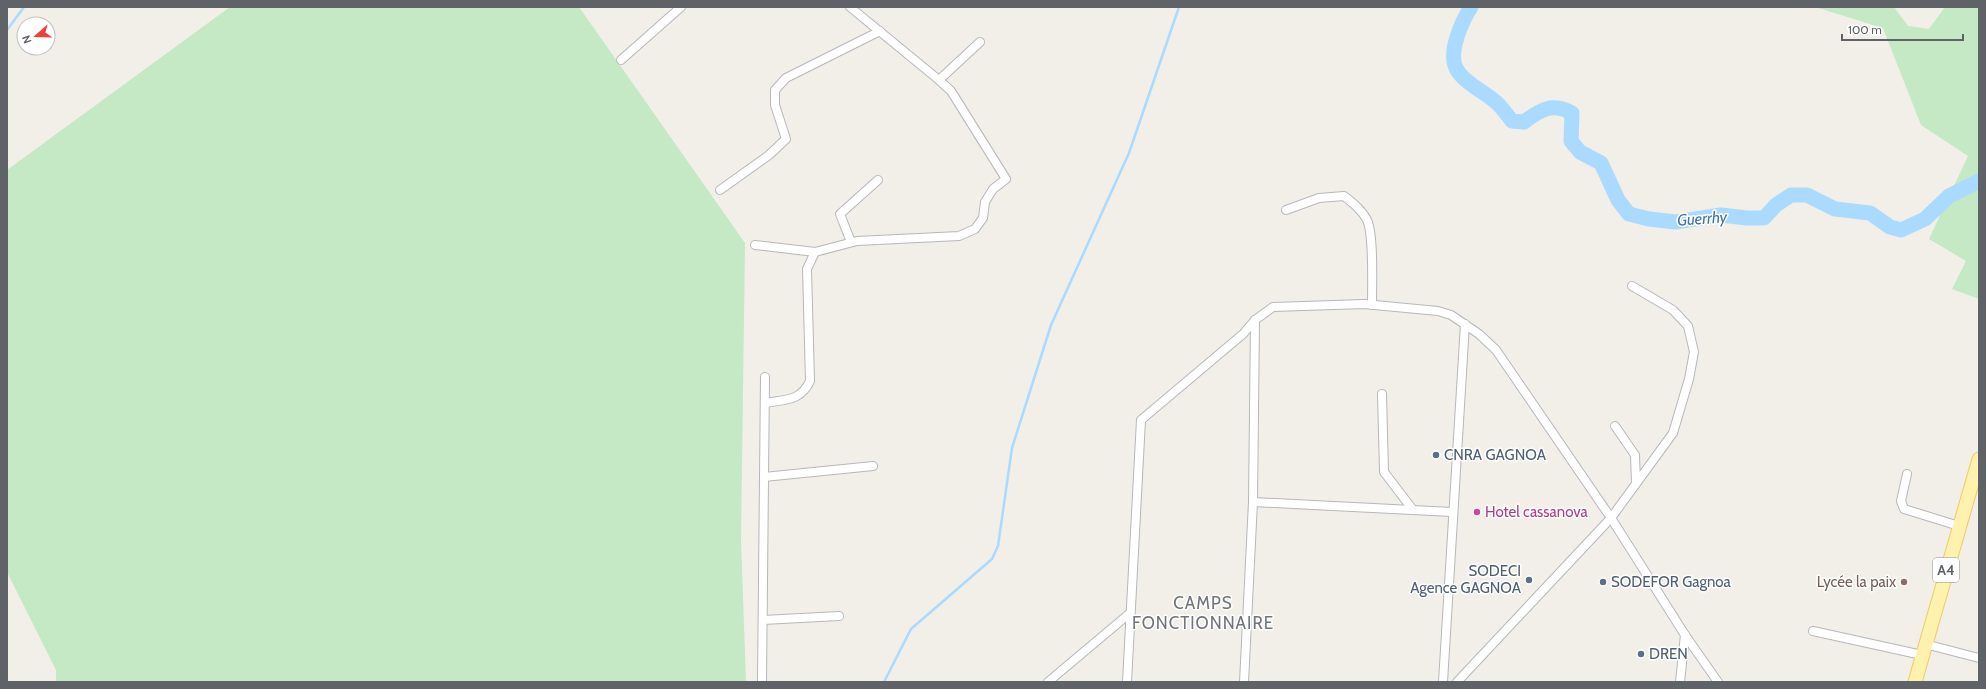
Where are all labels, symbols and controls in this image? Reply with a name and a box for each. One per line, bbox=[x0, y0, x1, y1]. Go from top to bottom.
north arrow bbox=[16, 16, 56, 56]
scale bar bbox=[1842, 16, 1963, 42]
text: 100 m bbox=[1848, 22, 1882, 37]
text: N bbox=[19, 33, 35, 45]
water label: Guerrhy bbox=[1676, 207, 1728, 230]
place label: CNRA GAGNOA bbox=[1444, 446, 1547, 464]
marker: CNRA GAGNOA bbox=[1431, 450, 1441, 460]
place label: Hotel cassanova bbox=[1485, 503, 1589, 521]
marker: Hotel cassanova bbox=[1472, 507, 1482, 517]
road number: A4 bbox=[1933, 558, 1959, 582]
place label: SODECI Agence GAGNOA bbox=[1410, 562, 1522, 597]
place label: SODEFOR Gagnoa bbox=[1611, 573, 1732, 591]
place label: Lycée la paix bbox=[1817, 573, 1896, 591]
marker: SODECI Agence GAGNOA bbox=[1524, 575, 1534, 585]
marker: SODEFOR Gagnoa bbox=[1598, 577, 1608, 587]
marker: Lycée la paix bbox=[1899, 577, 1909, 587]
district label: CAMPS FONCTIONNAIRE bbox=[1132, 593, 1274, 633]
place label: DREN bbox=[1649, 645, 1688, 663]
marker: DREN bbox=[1636, 649, 1646, 659]

